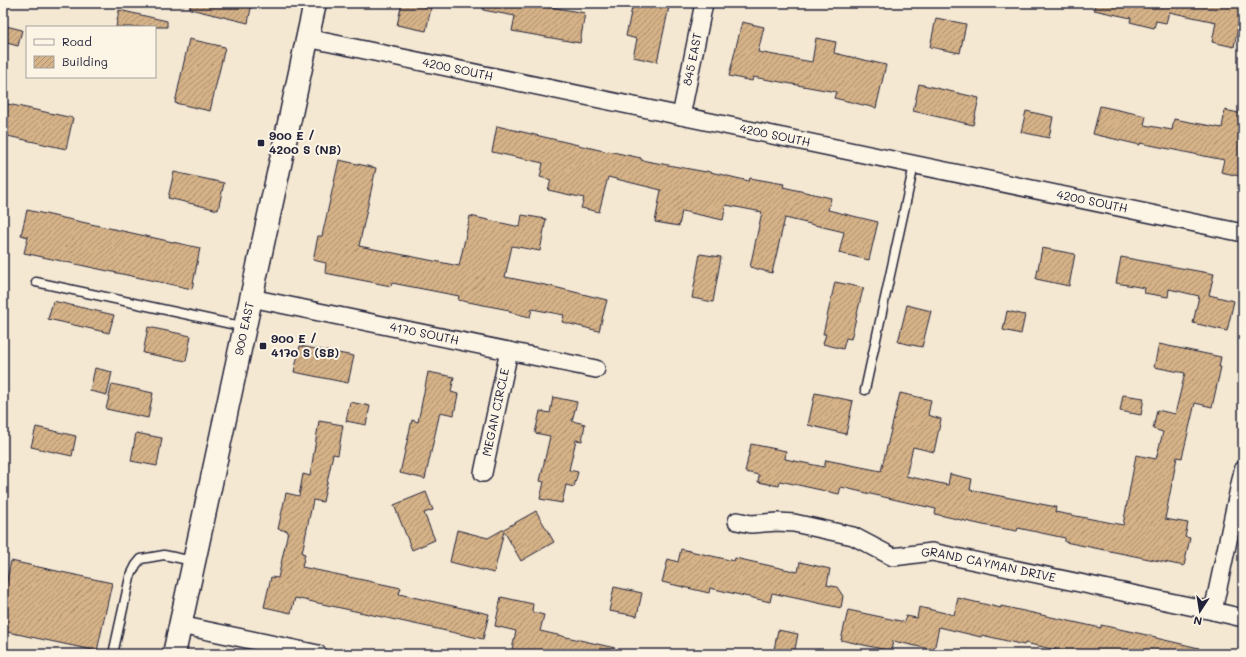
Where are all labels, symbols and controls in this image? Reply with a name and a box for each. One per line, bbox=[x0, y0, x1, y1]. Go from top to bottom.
legend bbox=[26, 26, 156, 78]
street label: 845 EAST bbox=[678, 31, 705, 87]
text: Road bbox=[62, 33, 92, 49]
text: Building bbox=[62, 53, 108, 69]
street label: 4200 SOUTH bbox=[421, 53, 495, 84]
street label: 4200 SOUTH bbox=[738, 119, 812, 150]
place label: 900 E / 4200 S (NB) bbox=[269, 127, 341, 157]
marker: 900 E / 4200 S (NB) bbox=[256, 138, 266, 148]
street label: 4200 SOUTH bbox=[1056, 185, 1129, 216]
street label: 900 EAST bbox=[230, 300, 257, 357]
street label: 4170 SOUTH bbox=[389, 318, 460, 348]
place label: 900 E / 4170 S (SB) bbox=[271, 330, 339, 360]
marker: 900 E / 4170 S (SB) bbox=[258, 341, 268, 351]
street label: MEGAN CIRCLE bbox=[478, 367, 512, 458]
street label: GRAND CAYMAN DRIVE bbox=[920, 543, 1057, 585]
north arrow bbox=[1180, 591, 1220, 631]
text: N bbox=[1192, 613, 1203, 629]

